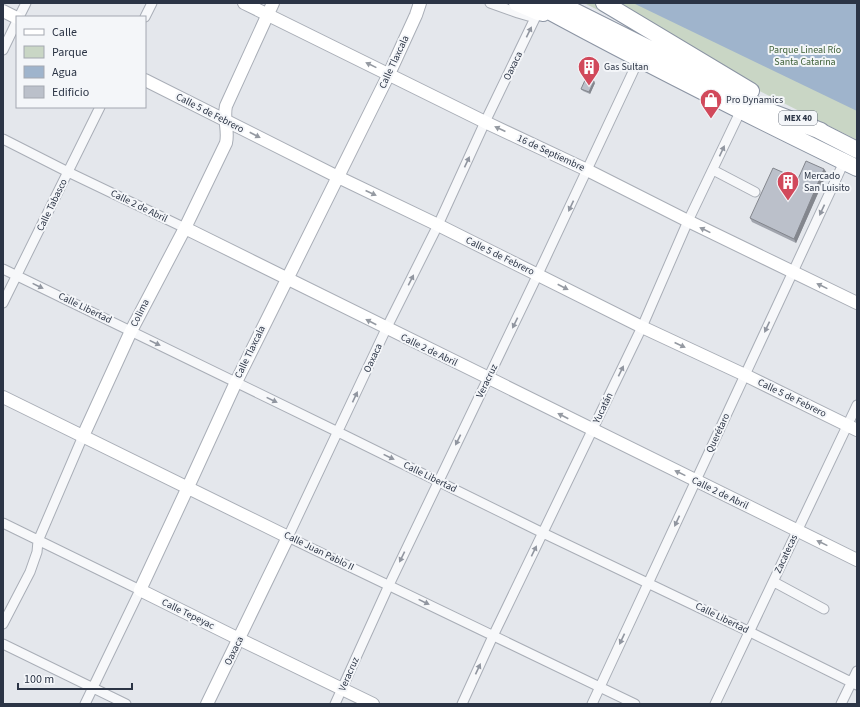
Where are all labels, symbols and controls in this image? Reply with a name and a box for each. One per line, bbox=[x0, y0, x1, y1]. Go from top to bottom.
legend bbox=[16, 16, 146, 108]
text: Calle bbox=[52, 24, 77, 41]
one-way arrow bbox=[526, 27, 532, 38]
street label: Calle Tlaxcala bbox=[376, 33, 412, 91]
park label: Parque Lineal Río Santa Catarina bbox=[769, 43, 841, 69]
text: Parque bbox=[52, 44, 88, 61]
street label: Oaxaca bbox=[500, 49, 526, 83]
building icon: Gas Sultan bbox=[576, 54, 602, 87]
place label: Gas Sultan bbox=[604, 60, 648, 74]
one-way arrow bbox=[365, 62, 377, 68]
text: Agua bbox=[52, 64, 77, 81]
text: Edificio bbox=[52, 84, 89, 101]
shop icon: Pro Dynamics bbox=[698, 87, 724, 120]
street label: Calle 5 de Febrero bbox=[174, 90, 246, 136]
place label: Pro Dynamics bbox=[726, 93, 783, 107]
road number: MEX 40 bbox=[779, 111, 817, 125]
one-way arrow bbox=[495, 126, 506, 132]
street label: 16 de Septiembre bbox=[515, 131, 587, 175]
one-way arrow bbox=[249, 132, 261, 138]
one-way arrow bbox=[719, 145, 725, 157]
one-way arrow bbox=[464, 157, 470, 168]
building icon: Mercado San Luisito bbox=[775, 169, 801, 202]
place label: Mercado San Luisito bbox=[804, 169, 850, 195]
street label: Calle Tabasco bbox=[33, 176, 71, 234]
street label: Calle 2 de Abril bbox=[108, 186, 170, 226]
one-way arrow bbox=[365, 190, 377, 196]
one-way arrow bbox=[568, 200, 574, 211]
one-way arrow bbox=[819, 204, 825, 215]
one-way arrow bbox=[699, 226, 711, 233]
street label: Calle 5 de Febrero bbox=[463, 233, 537, 279]
one-way arrow bbox=[408, 274, 414, 285]
one-way arrow bbox=[32, 283, 44, 289]
one-way arrow bbox=[816, 283, 828, 289]
one-way arrow bbox=[558, 284, 569, 290]
street label: Calle Libertad bbox=[56, 289, 114, 327]
street label: Colima bbox=[127, 297, 153, 329]
one-way arrow bbox=[512, 317, 518, 329]
one-way arrow bbox=[365, 318, 377, 325]
one-way arrow bbox=[764, 322, 770, 333]
street label: Calle Tlaxcala bbox=[231, 323, 269, 381]
street label: Calle 2 de Abril bbox=[398, 330, 460, 370]
one-way arrow bbox=[149, 339, 161, 346]
street label: Oaxaca bbox=[360, 341, 386, 375]
one-way arrow bbox=[674, 342, 686, 348]
street label: Veracruz bbox=[473, 362, 501, 400]
one-way arrow bbox=[618, 365, 624, 377]
street label: Calle 5 de Febrero bbox=[755, 375, 829, 421]
street label: Yucatán bbox=[589, 390, 617, 427]
one-way arrow bbox=[352, 391, 358, 402]
one-way arrow bbox=[266, 397, 278, 403]
street label: Querétaro bbox=[703, 411, 733, 455]
one-way arrow bbox=[557, 413, 569, 419]
one-way arrow bbox=[455, 434, 461, 446]
one-way arrow bbox=[383, 454, 394, 460]
street label: Calle Libertad bbox=[401, 458, 459, 496]
one-way arrow bbox=[674, 470, 686, 476]
street label: Calle 2 de Abril bbox=[689, 473, 751, 513]
one-way arrow bbox=[674, 516, 680, 527]
street label: Calle Juan Pablo II bbox=[282, 528, 356, 574]
street label: Zacatecas bbox=[771, 532, 801, 576]
one-way arrow bbox=[816, 540, 828, 546]
one-way arrow bbox=[531, 545, 537, 557]
one-way arrow bbox=[399, 552, 405, 563]
street label: Calle Tepeyac bbox=[159, 595, 217, 633]
one-way arrow bbox=[419, 599, 430, 605]
street label: Calle Libertad bbox=[693, 599, 751, 637]
street label: Oaxaca bbox=[221, 634, 247, 668]
one-way arrow bbox=[619, 634, 625, 645]
street label: Veracruz bbox=[335, 655, 363, 693]
one-way arrow bbox=[475, 663, 481, 674]
scale bar bbox=[18, 665, 132, 691]
text: 100 m bbox=[24, 671, 54, 688]

